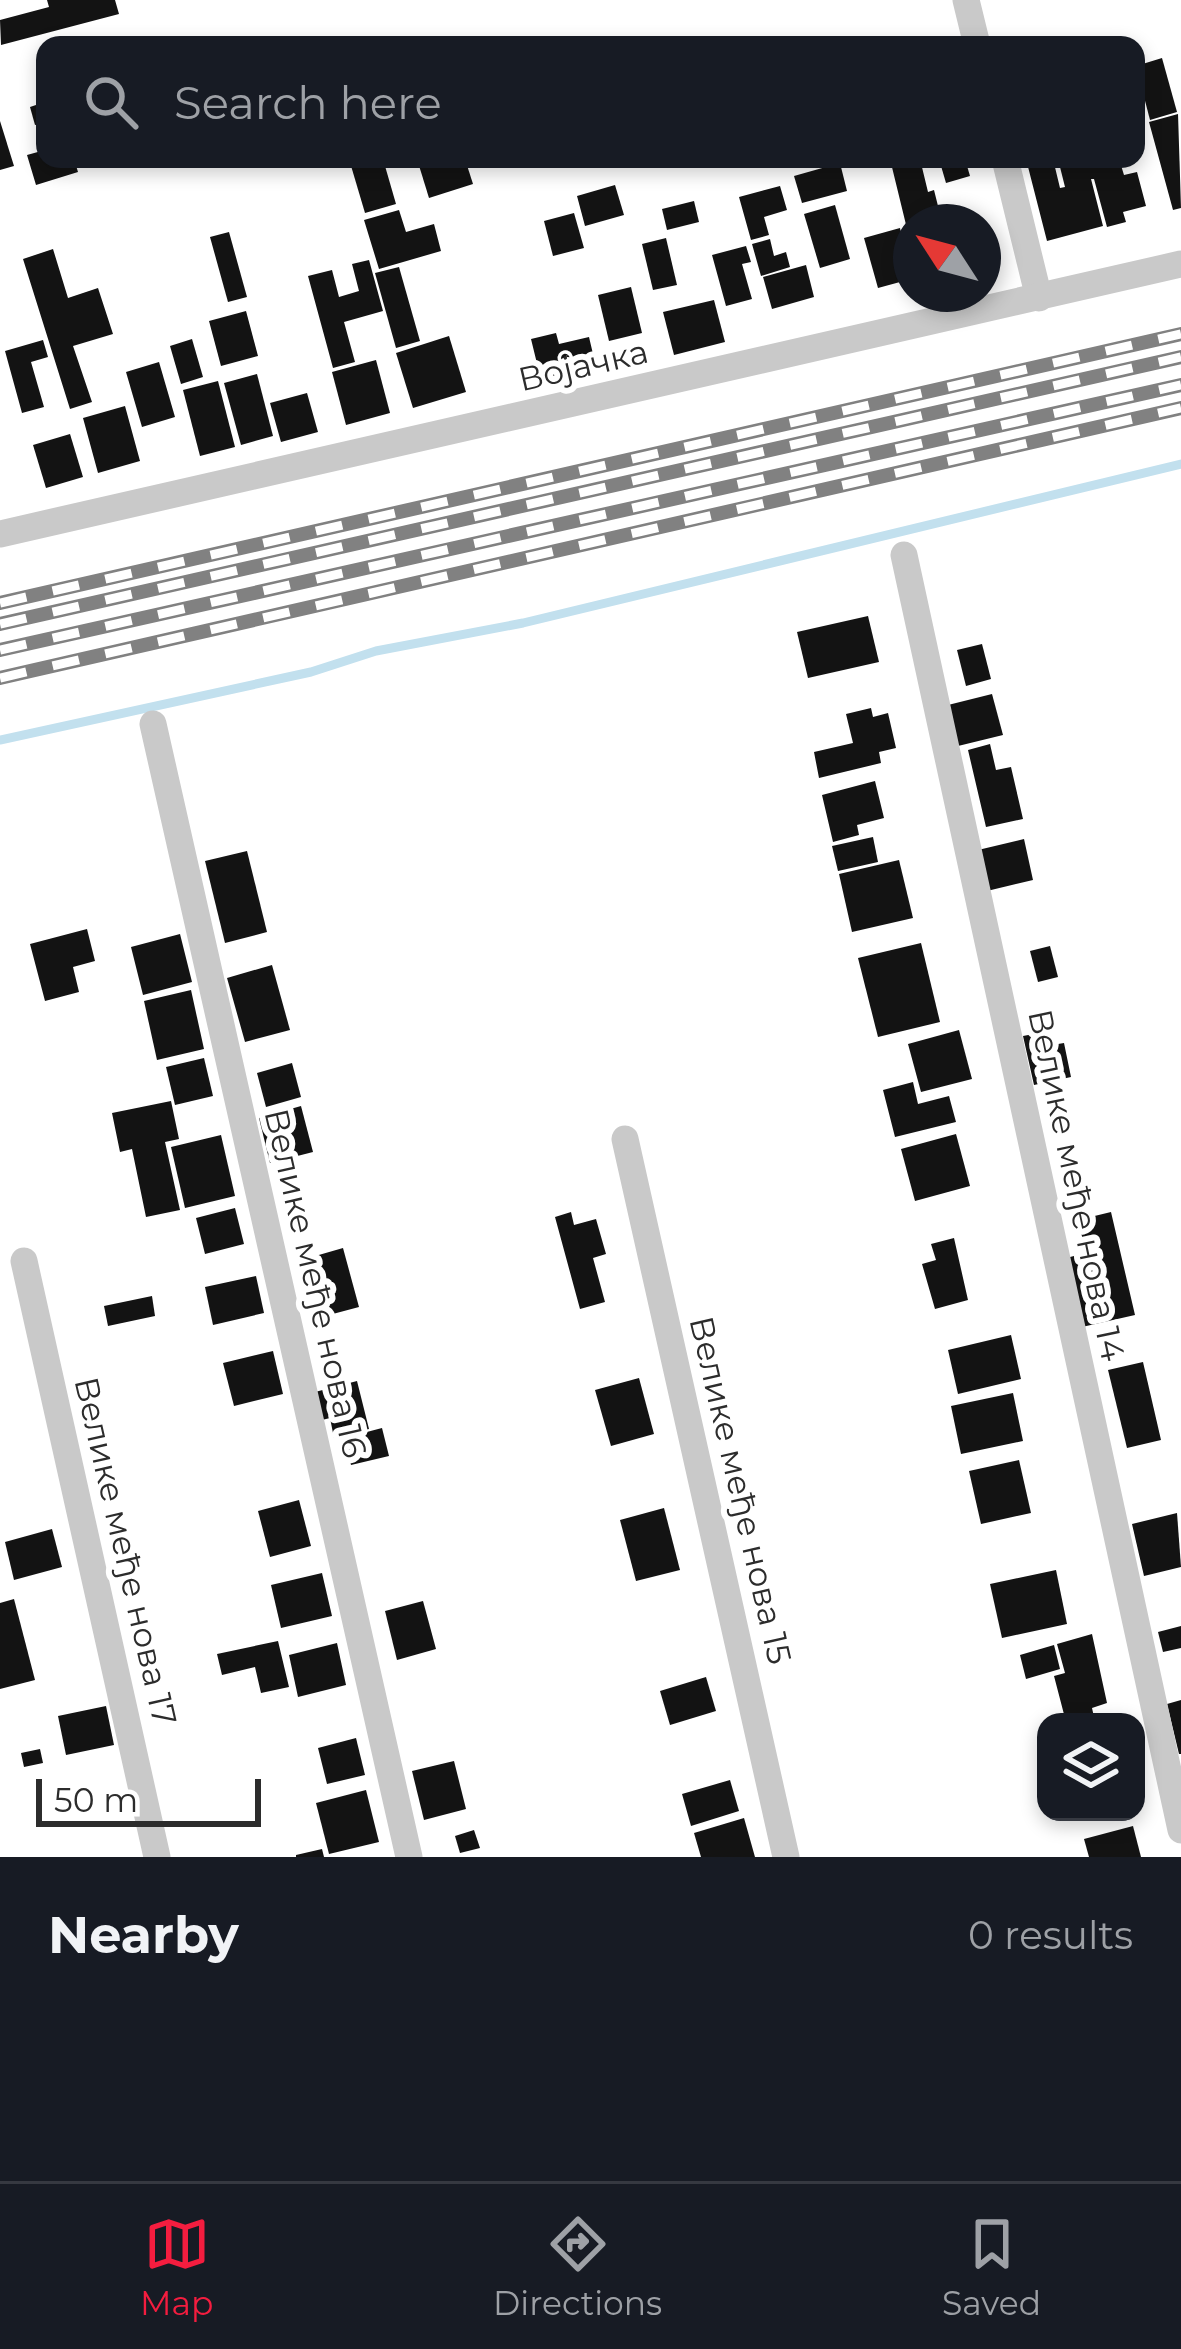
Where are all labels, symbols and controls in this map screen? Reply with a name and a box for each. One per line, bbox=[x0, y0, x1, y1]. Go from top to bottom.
search box bbox=[36, 36, 1145, 168]
icon: search bbox=[78, 69, 144, 135]
text: Search here bbox=[174, 75, 442, 130]
north arrow bbox=[893, 204, 1001, 312]
street label: Војачка bbox=[514, 331, 652, 399]
street label: Велике међе нова 14 bbox=[1020, 1006, 1134, 1365]
street label: Велике међе нова 16 bbox=[256, 1105, 376, 1461]
street label: Велике међе нова 15 bbox=[682, 1312, 800, 1668]
street label: Велике међе нова 17 bbox=[66, 1373, 186, 1729]
map controls bbox=[1037, 1713, 1145, 1821]
button: layers bbox=[1037, 1713, 1145, 1821]
scale bar bbox=[36, 1773, 261, 1826]
text: 50 m bbox=[54, 1780, 138, 1820]
text: Nearby bbox=[48, 1904, 239, 1966]
text: 0 results bbox=[968, 1911, 1133, 1959]
tab: Map bbox=[140, 2211, 213, 2323]
tab: Directions bbox=[493, 2211, 662, 2323]
tab: Saved bbox=[942, 2211, 1041, 2323]

